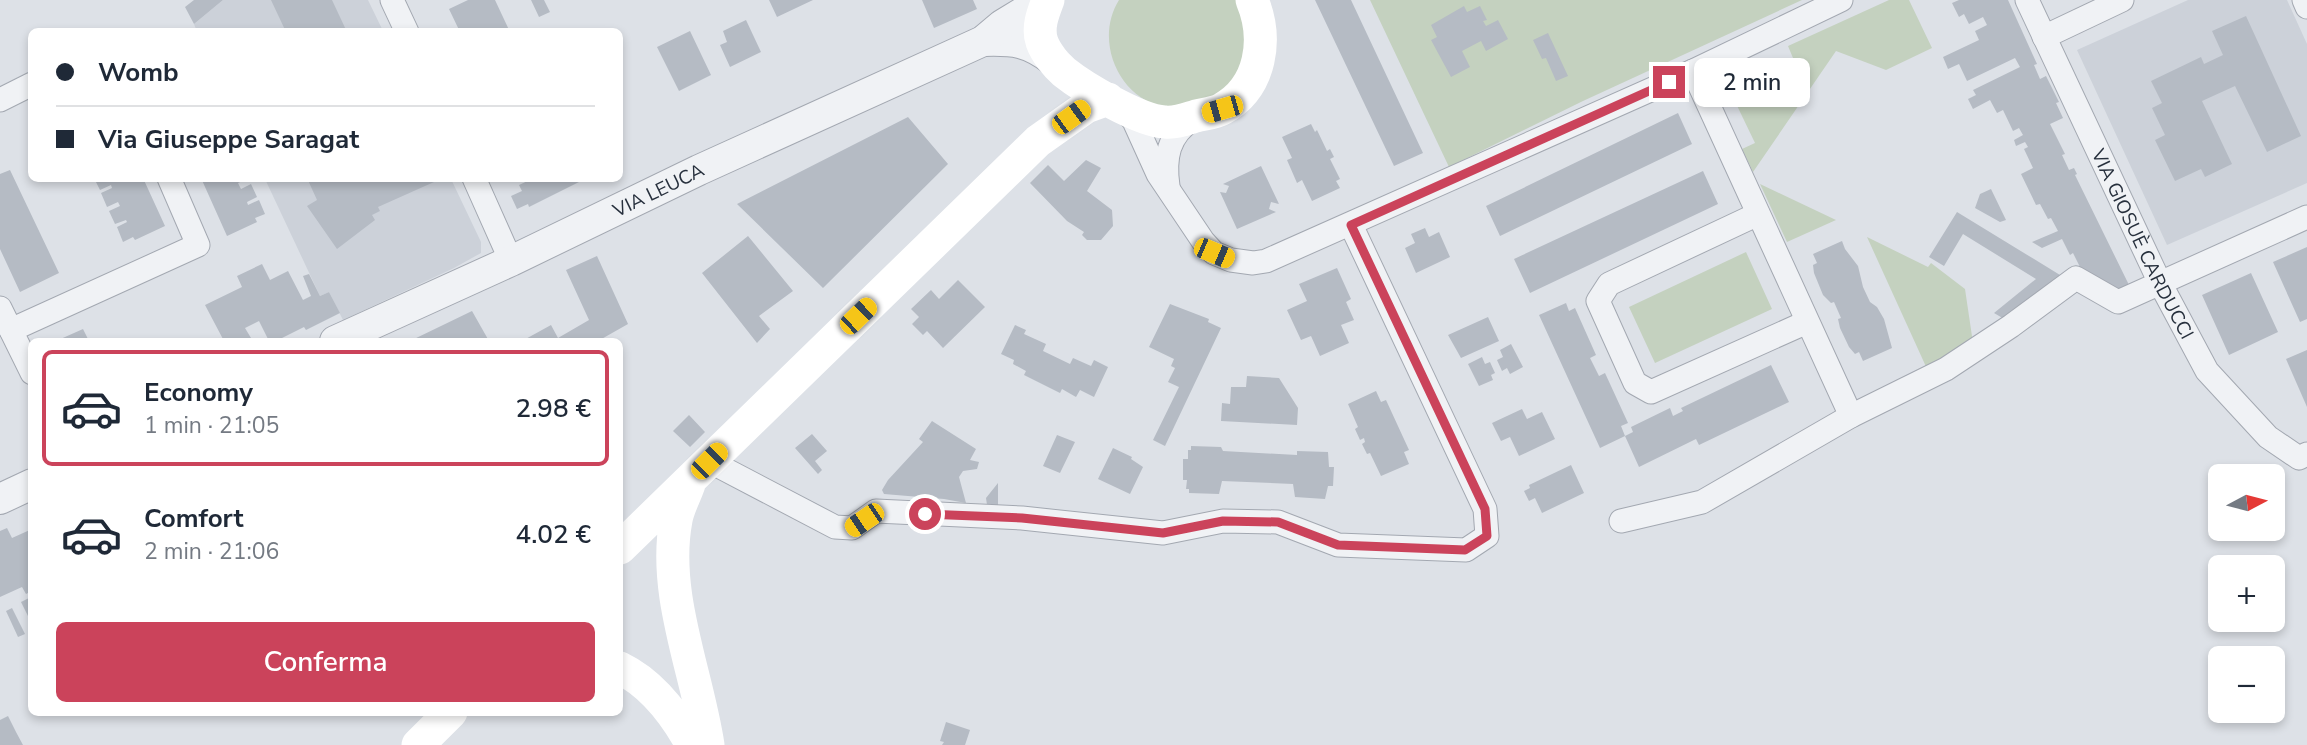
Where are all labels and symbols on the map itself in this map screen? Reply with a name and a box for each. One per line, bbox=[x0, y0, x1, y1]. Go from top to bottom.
callout: 2 min bbox=[1694, 57, 1809, 106]
route end bbox=[1653, 66, 1685, 98]
car bbox=[1199, 93, 1246, 125]
car bbox=[1048, 96, 1095, 138]
street label: VIA GIOSUÈ CARDUCCI bbox=[2084, 144, 2200, 344]
street label: VIA LEUCA bbox=[608, 157, 709, 224]
car bbox=[1191, 235, 1238, 271]
car bbox=[836, 294, 881, 338]
car bbox=[687, 439, 732, 483]
north arrow bbox=[2208, 464, 2286, 541]
route start bbox=[909, 498, 941, 530]
car bbox=[841, 500, 888, 540]

